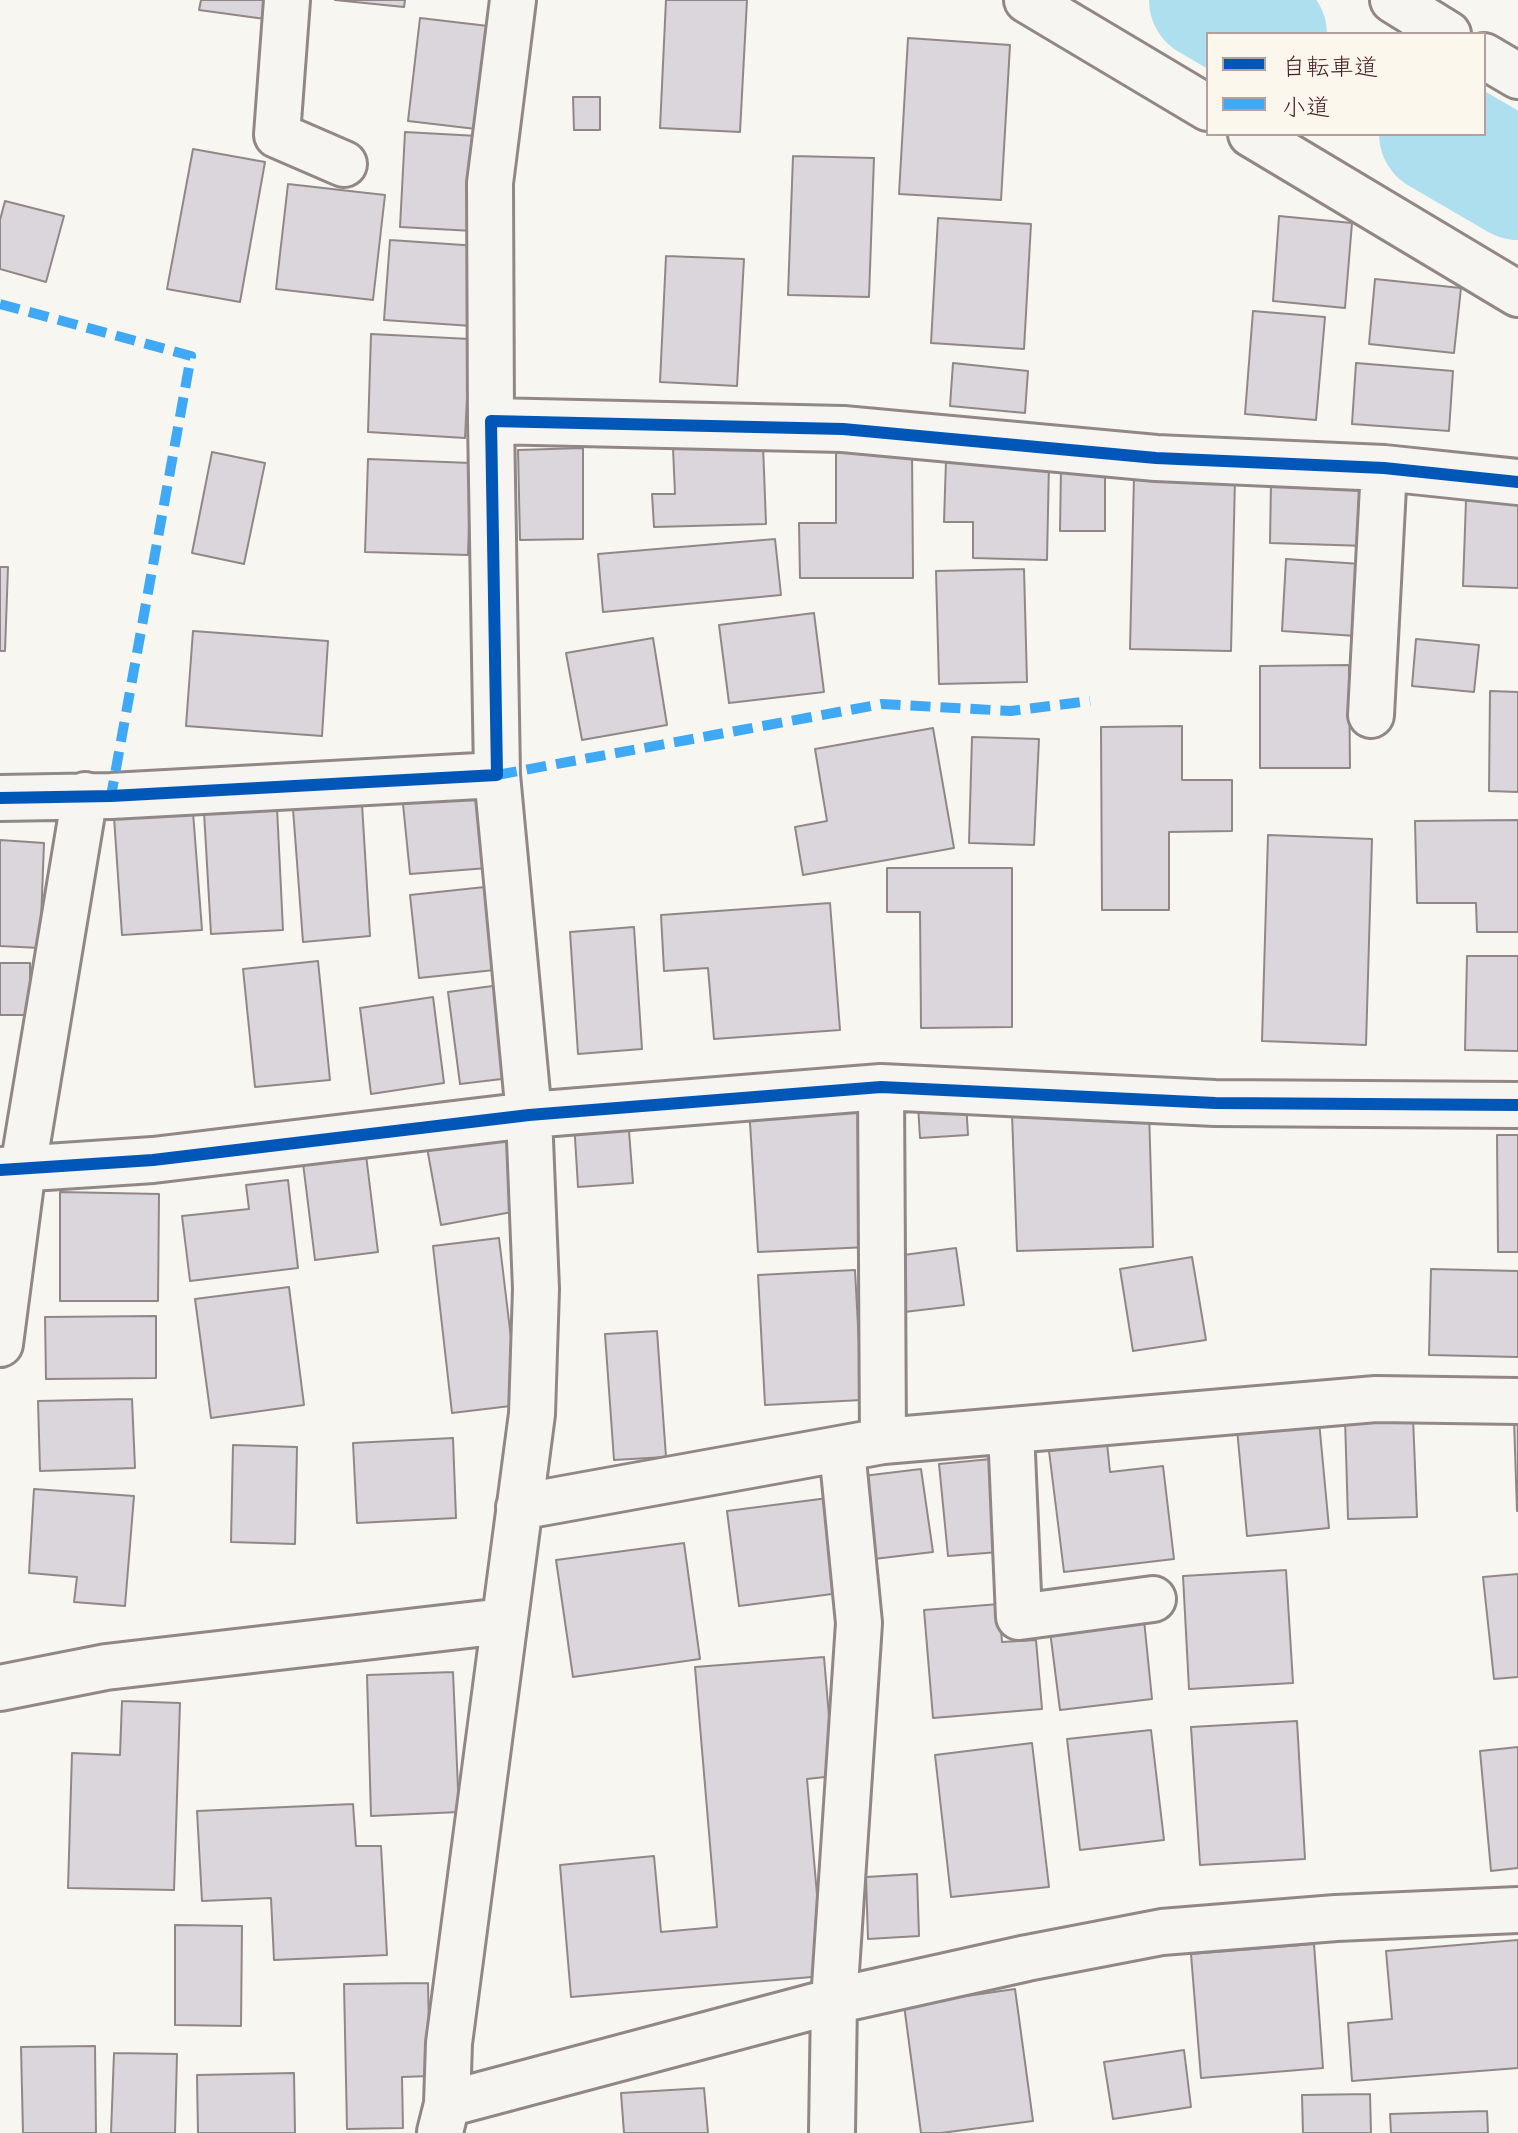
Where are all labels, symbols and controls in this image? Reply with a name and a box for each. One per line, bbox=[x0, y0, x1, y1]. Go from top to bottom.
legend bbox=[1206, 32, 1486, 136]
text: 自転車道 bbox=[1282, 50, 1378, 82]
text: 小道 bbox=[1282, 90, 1330, 122]

